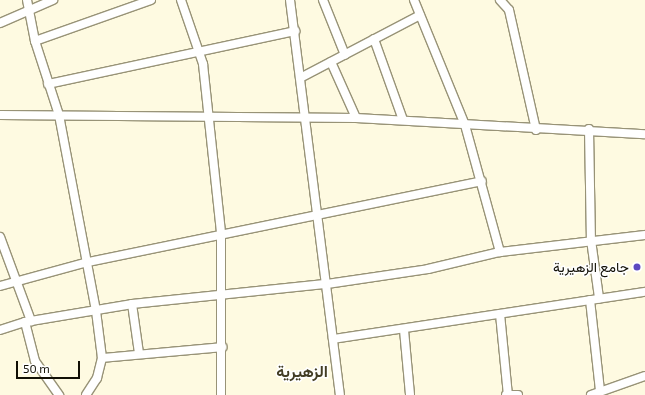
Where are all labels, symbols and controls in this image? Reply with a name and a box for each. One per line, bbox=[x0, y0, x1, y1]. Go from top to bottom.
place label: جامع الزهيرية bbox=[553, 259, 629, 275]
marker: جامع الزهيرية bbox=[632, 262, 642, 272]
scale bar bbox=[18, 353, 82, 379]
text: 50 m bbox=[23, 361, 50, 375]
district label: الزهيرية bbox=[276, 361, 328, 381]

